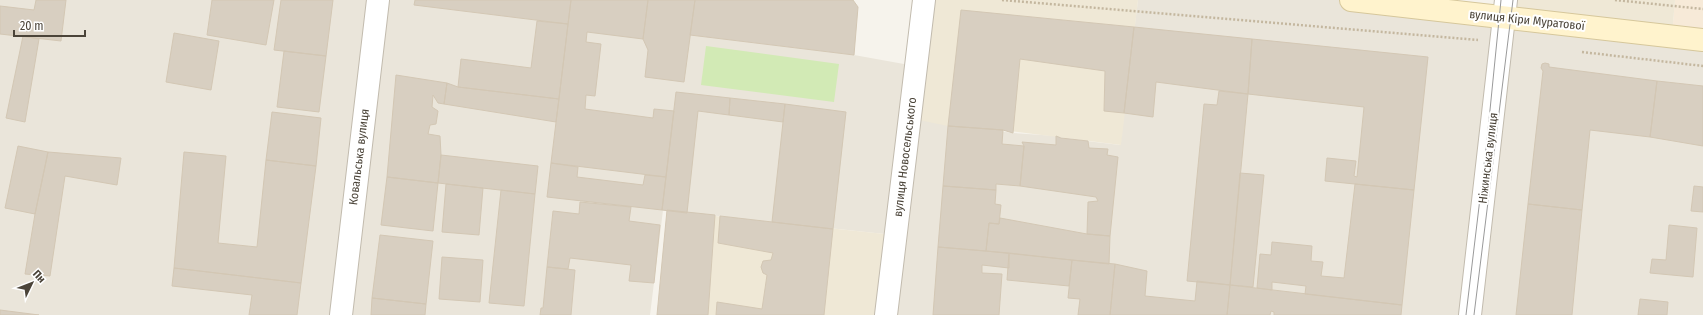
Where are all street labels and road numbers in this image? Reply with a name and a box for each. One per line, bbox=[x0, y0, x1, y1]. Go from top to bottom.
street label: вулиця Кіри Муратової bbox=[1469, 7, 1586, 33]
street label: вулиця Новосельського bbox=[891, 96, 919, 218]
street label: Ковальська вулиця bbox=[346, 108, 372, 206]
street label: Ніжинська вулиця bbox=[1475, 112, 1501, 204]

